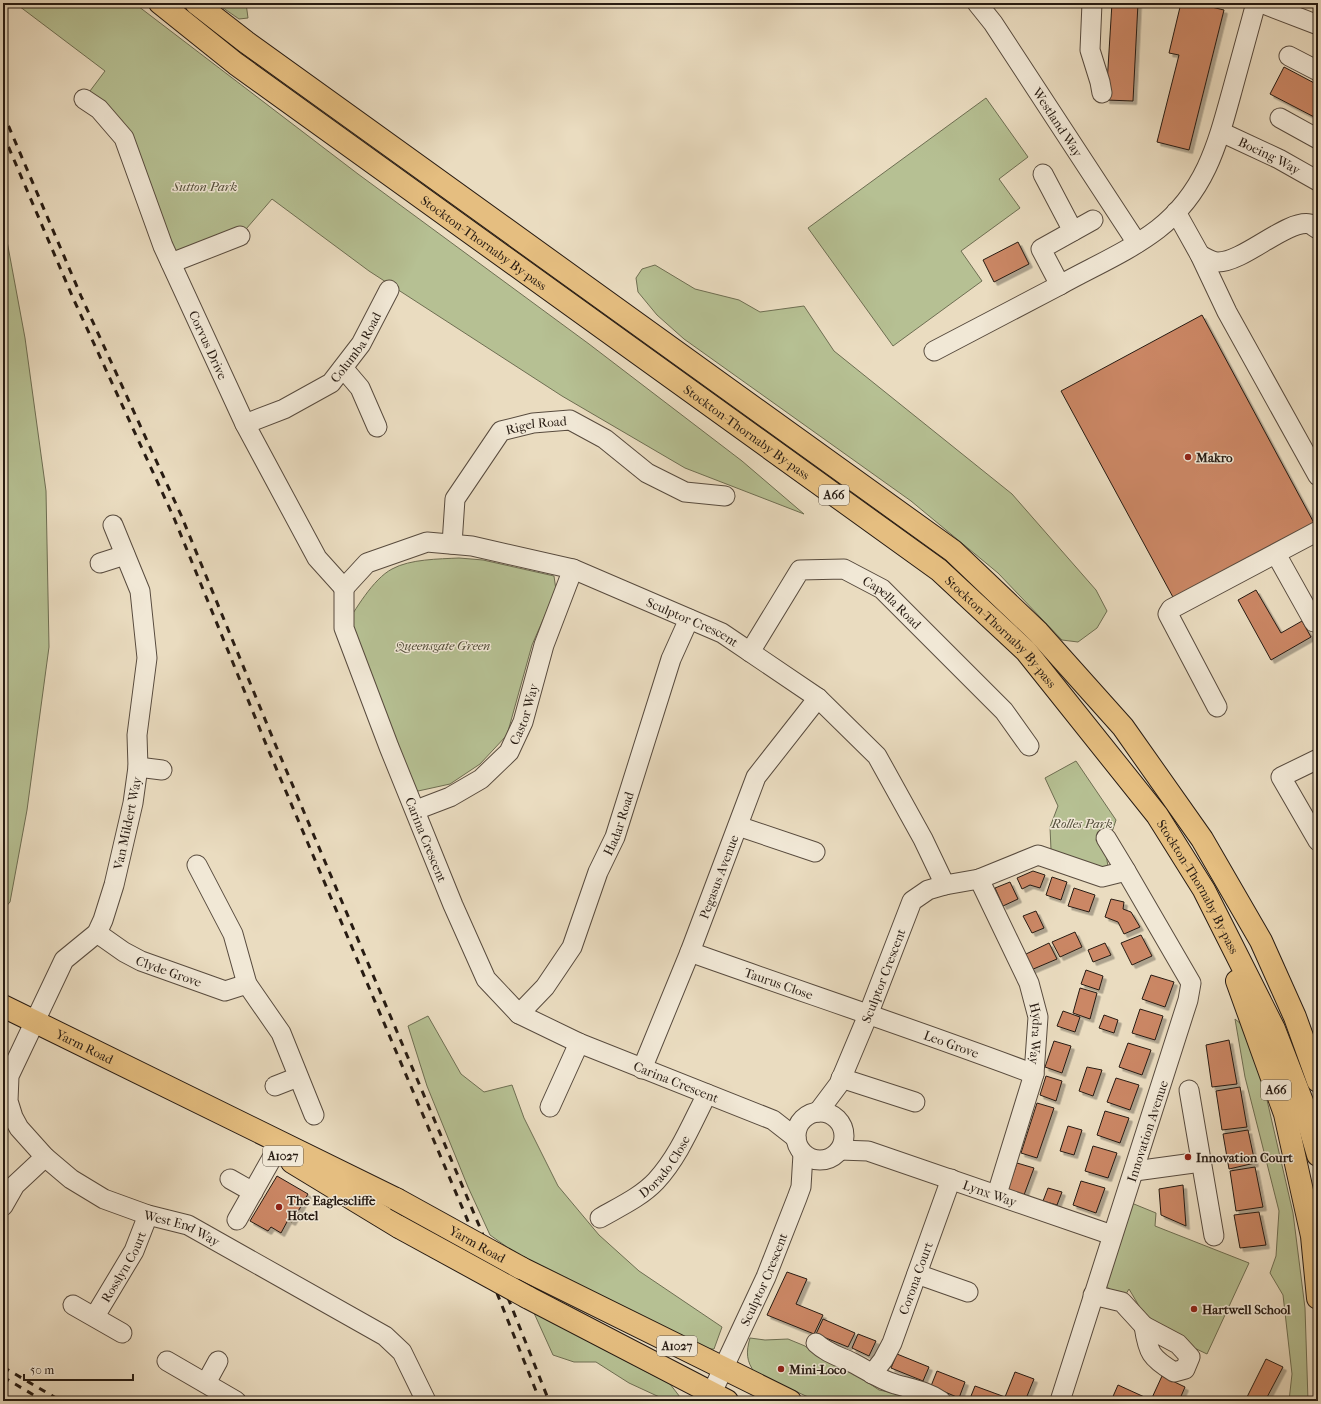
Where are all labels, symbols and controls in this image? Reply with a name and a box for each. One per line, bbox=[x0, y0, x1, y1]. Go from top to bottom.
street label: Westland Way bbox=[1029, 84, 1086, 161]
street label: Boeing Way bbox=[1236, 134, 1304, 178]
park label: Sutton Park bbox=[172, 179, 238, 194]
street label: Stockton-Thornaby By-pass bbox=[418, 192, 550, 294]
street label: Corvus Drive bbox=[186, 308, 231, 382]
street label: Columba Road bbox=[327, 309, 385, 386]
street label: Stockton-Thornaby By-pass bbox=[681, 382, 813, 483]
street label: Rigel Road bbox=[504, 413, 568, 438]
place label: Makro bbox=[1195, 450, 1233, 465]
marker: Makro bbox=[1183, 452, 1193, 462]
road number: A66 bbox=[819, 485, 849, 505]
street label: Capella Road bbox=[860, 573, 925, 633]
street label: Stockton-Thornaby By-pass bbox=[942, 573, 1059, 691]
street label: Sculptor Crescent bbox=[644, 594, 741, 650]
park label: Queensgate Green bbox=[395, 638, 490, 654]
street label: Castor Way bbox=[506, 681, 541, 747]
street label: Van Mildert Way bbox=[110, 774, 145, 872]
street label: Hadar Road bbox=[600, 789, 637, 858]
street label: Carina Crescent bbox=[402, 795, 450, 885]
park label: Rolles Park bbox=[1051, 816, 1113, 831]
street label: Stockton-Thornaby By-pass bbox=[1154, 817, 1242, 956]
street label: Pegasus Avenue bbox=[696, 832, 742, 921]
street label: Sculptor Crescent bbox=[859, 926, 909, 1025]
street label: Clyde Grove bbox=[133, 953, 204, 990]
street label: Taurus Close bbox=[742, 965, 815, 1003]
street label: Hydra Way bbox=[1026, 1001, 1046, 1066]
street label: Yarm Road bbox=[52, 1026, 116, 1067]
street label: Leo Grove bbox=[922, 1027, 981, 1061]
street label: Carina Crescent bbox=[631, 1058, 721, 1106]
street label: Innovation Avenue bbox=[1124, 1078, 1171, 1184]
road number: A66 bbox=[1261, 1080, 1291, 1100]
street label: Dorado Close bbox=[636, 1133, 693, 1201]
road number: A1027 bbox=[263, 1146, 303, 1166]
place label: Innovation Court bbox=[1196, 1150, 1293, 1165]
marker: Innovation Court bbox=[1183, 1152, 1193, 1162]
street label: Lynx Way bbox=[961, 1177, 1020, 1210]
place label: The Eaglescliffe Hotel bbox=[286, 1193, 376, 1223]
marker: The Eaglescliffe Hotel bbox=[274, 1202, 284, 1212]
street label: West End Way bbox=[141, 1207, 223, 1250]
street label: Yarm Road bbox=[446, 1222, 509, 1266]
street label: Rosslyn Court bbox=[98, 1229, 149, 1305]
street label: Sculptor Crescent bbox=[737, 1230, 791, 1328]
street label: Corona Court bbox=[896, 1239, 936, 1317]
place label: Hartwell School bbox=[1202, 1302, 1291, 1317]
marker: Hartwell School bbox=[1189, 1304, 1199, 1314]
road number: A1027 bbox=[657, 1336, 697, 1356]
scale bar bbox=[24, 1356, 133, 1382]
place label: Mini-Loco bbox=[788, 1362, 847, 1377]
text: 50 m bbox=[30, 1363, 54, 1377]
marker: Mini-Loco bbox=[776, 1364, 786, 1374]

